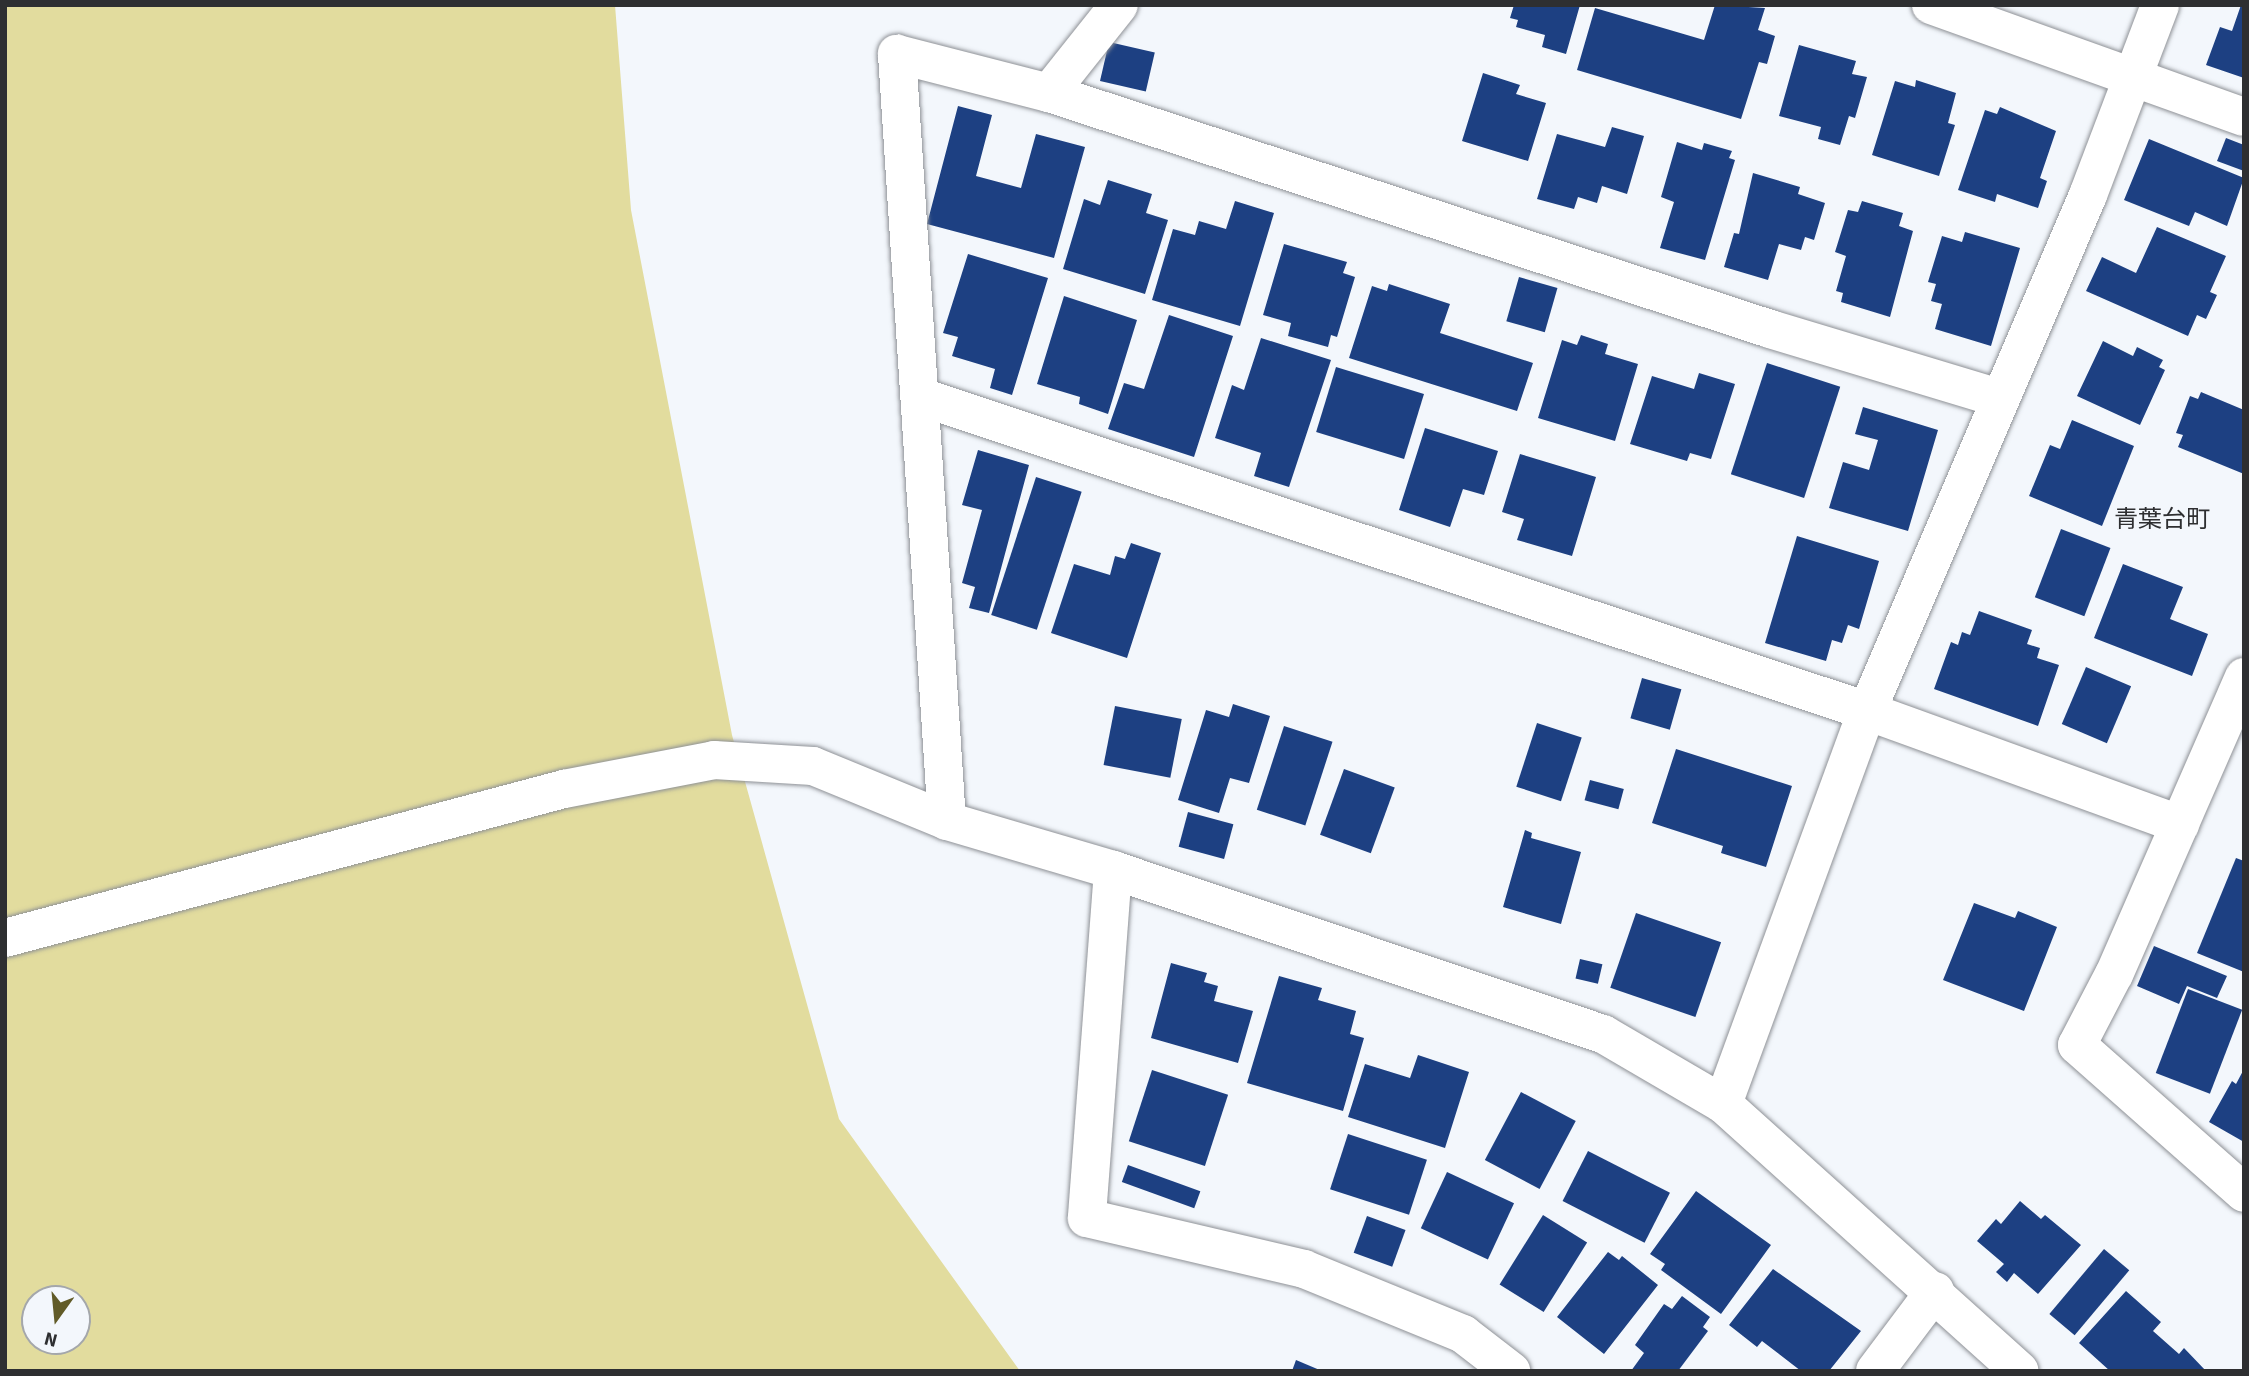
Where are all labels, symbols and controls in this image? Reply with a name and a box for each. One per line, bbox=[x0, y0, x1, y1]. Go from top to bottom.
district label: 青葉台町 bbox=[2114, 506, 2210, 534]
north arrow bbox=[21, 1285, 91, 1355]
text: N bbox=[41, 1324, 61, 1354]

